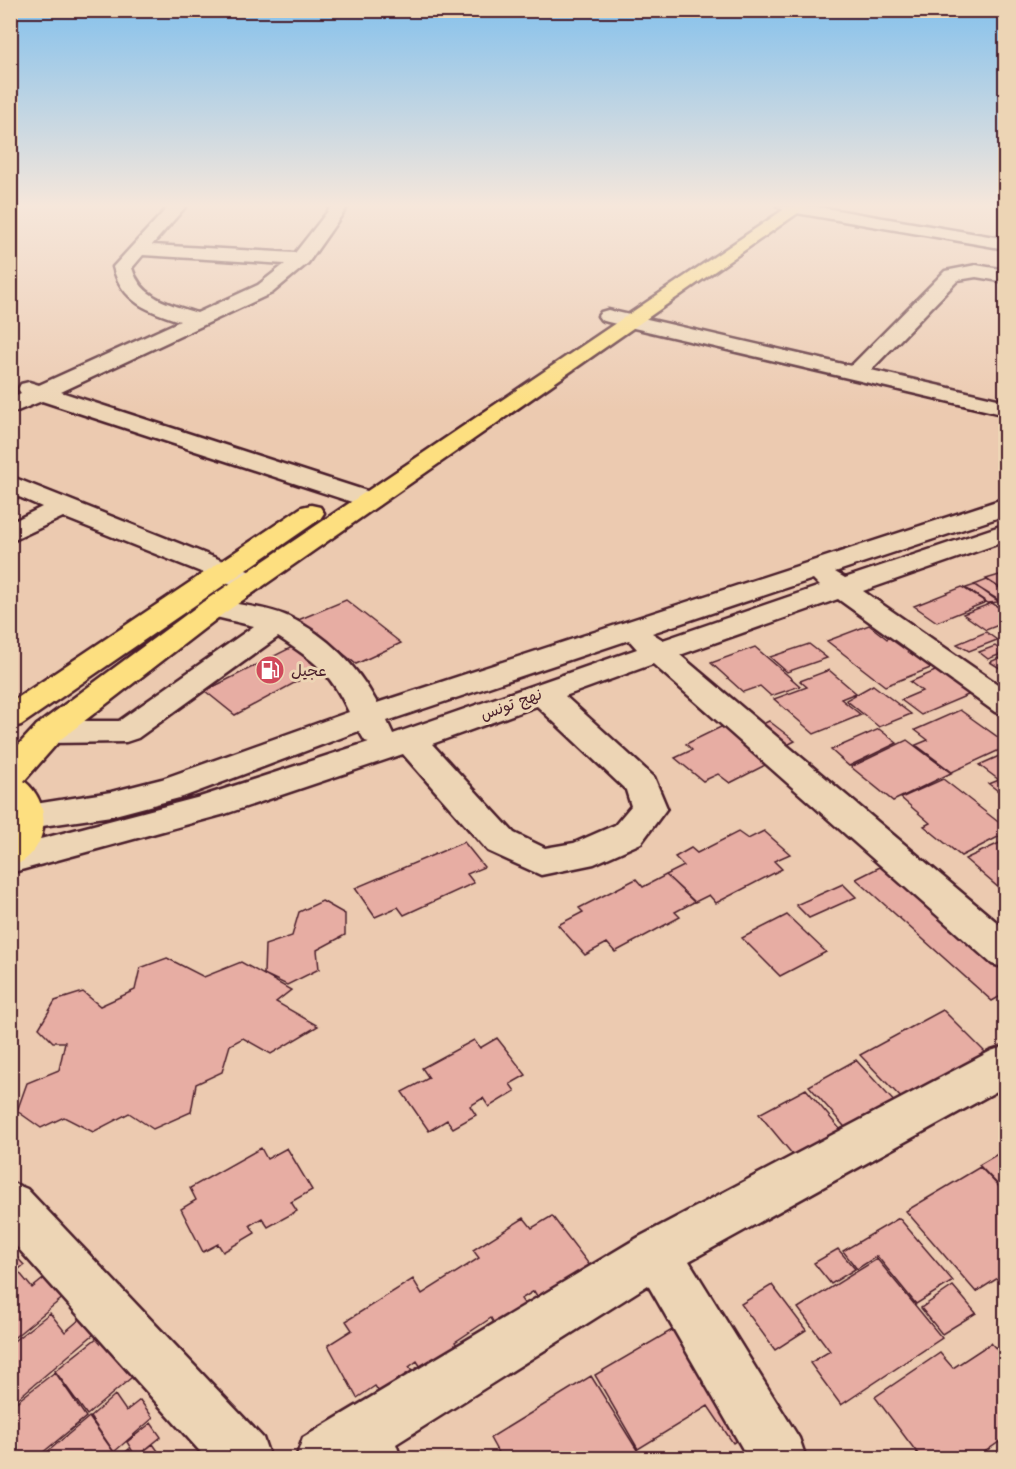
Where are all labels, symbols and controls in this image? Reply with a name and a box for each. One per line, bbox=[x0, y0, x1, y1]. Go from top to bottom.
fuel station icon: عجيل bbox=[254, 654, 286, 686]
place label: عجيل bbox=[291, 660, 327, 681]
street label: نهج تونس bbox=[477, 683, 545, 725]

